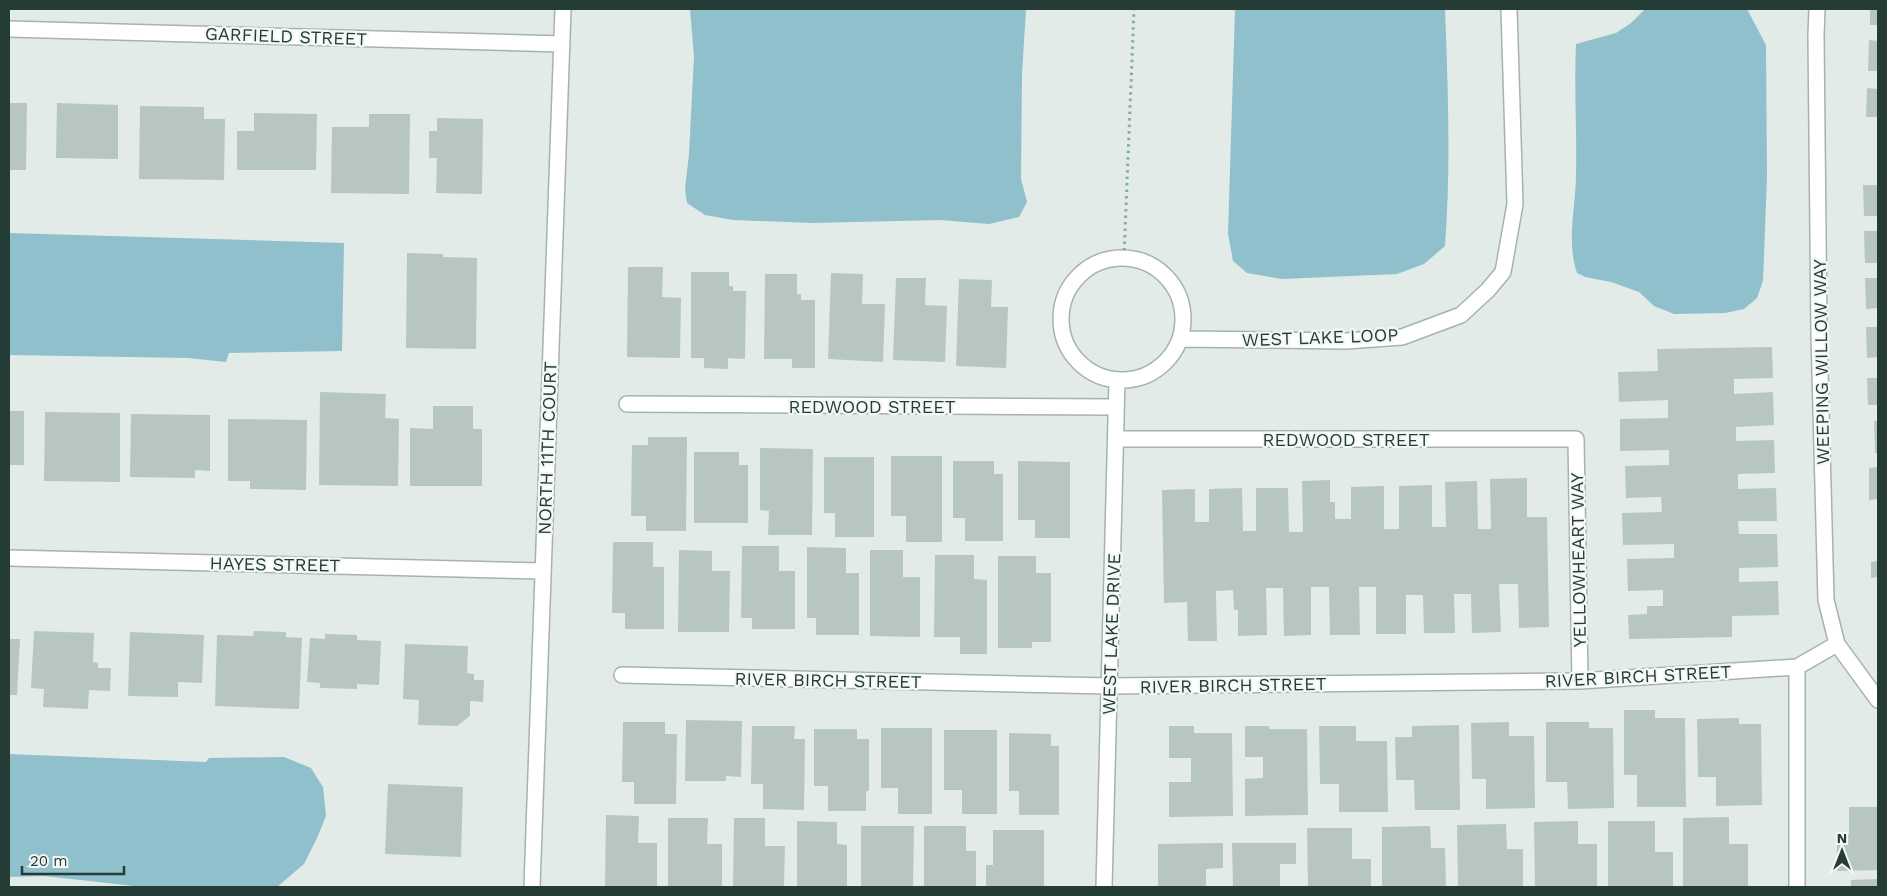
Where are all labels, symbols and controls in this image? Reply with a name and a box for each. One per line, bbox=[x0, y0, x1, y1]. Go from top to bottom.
street label: GARFIELD STREET bbox=[205, 23, 368, 49]
street label: WEEPING WILLOW WAY bbox=[1809, 258, 1833, 465]
street label: WEST LAKE LOOP bbox=[1241, 324, 1399, 350]
street label: NORTH 11TH COURT bbox=[533, 361, 561, 535]
street label: REDWOOD STREET bbox=[788, 396, 956, 417]
street label: REDWOOD STREET bbox=[1262, 429, 1430, 450]
street label: YELLOWHEART WAY bbox=[1566, 472, 1590, 648]
street label: HAYES STREET bbox=[209, 552, 341, 576]
street label: WEST LAKE DRIVE bbox=[1098, 553, 1124, 715]
street label: RIVER BIRCH STREET bbox=[1544, 661, 1732, 691]
street label: RIVER BIRCH STREET bbox=[734, 668, 922, 692]
street label: RIVER BIRCH STREET bbox=[1139, 673, 1327, 697]
north arrow bbox=[1817, 826, 1867, 876]
text: N bbox=[1837, 830, 1847, 846]
scale bar bbox=[22, 844, 125, 876]
text: 20 m bbox=[30, 852, 68, 870]

